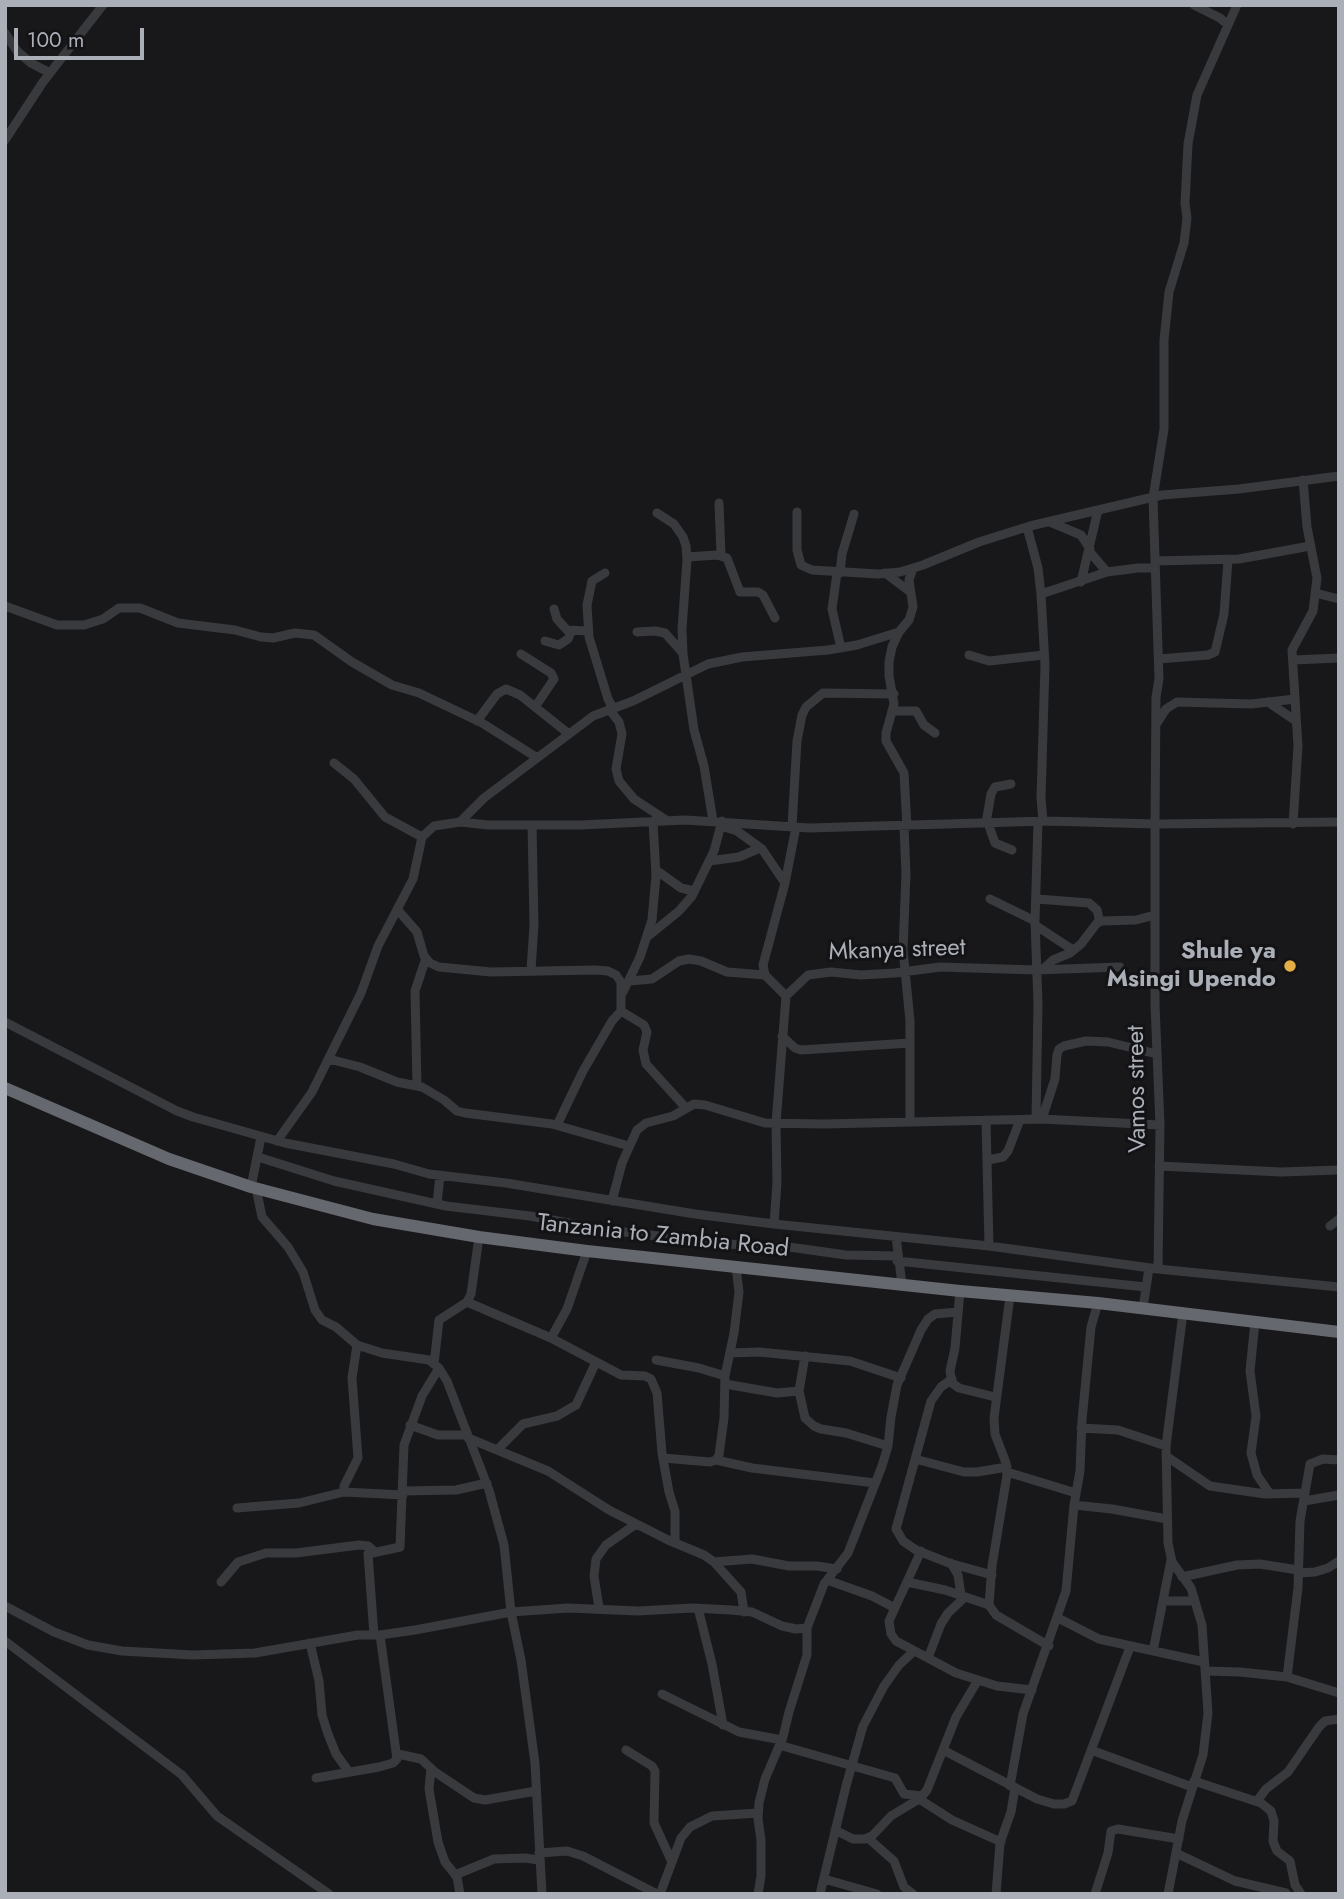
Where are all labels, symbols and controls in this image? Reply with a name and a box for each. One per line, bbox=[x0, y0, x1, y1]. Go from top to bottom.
scale bar bbox=[18, 14, 147, 58]
text: 100 m bbox=[27, 25, 84, 55]
street label: Mkanya street bbox=[828, 934, 966, 968]
place label: Shule ya Msingi Upendo bbox=[1107, 938, 1276, 994]
marker: Shule ya Msingi Upendo bbox=[1282, 958, 1298, 974]
street label: Vamos street bbox=[1122, 1025, 1154, 1153]
street label: Tanzania to Zambia Road bbox=[536, 1209, 790, 1265]

